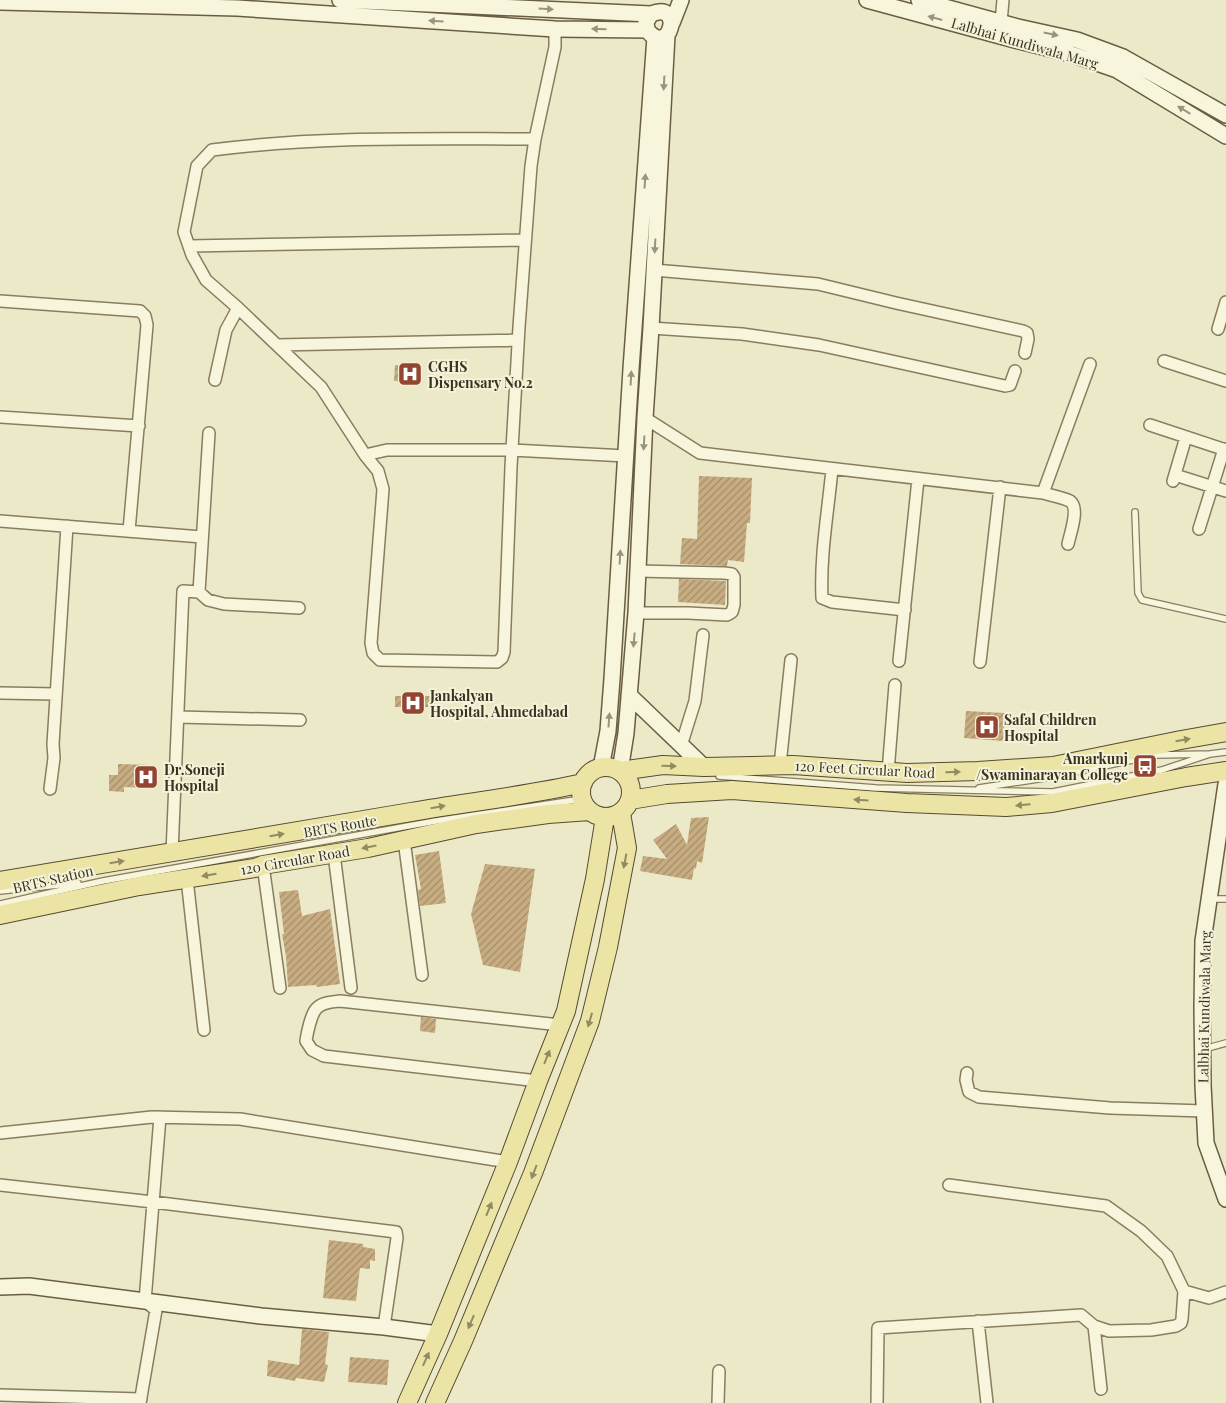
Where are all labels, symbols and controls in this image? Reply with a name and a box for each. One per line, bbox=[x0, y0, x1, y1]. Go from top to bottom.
one-way arrow bbox=[538, 6, 554, 14]
street label: Lalbhai Kundiwala Marg bbox=[949, 13, 1101, 73]
one-way arrow bbox=[928, 14, 943, 22]
one-way arrow bbox=[428, 17, 444, 25]
one-way arrow bbox=[590, 25, 606, 33]
one-way arrow bbox=[1043, 30, 1058, 38]
one-way arrow bbox=[660, 76, 668, 92]
one-way arrow bbox=[1178, 106, 1191, 115]
one-way arrow bbox=[641, 172, 649, 188]
one-way arrow bbox=[650, 238, 658, 254]
place label: CGHS Dispensary No.2 bbox=[428, 357, 533, 392]
hospital icon: CGHS Dispensary No.2 bbox=[397, 361, 423, 387]
one-way arrow bbox=[627, 369, 635, 385]
one-way arrow bbox=[640, 435, 648, 451]
one-way arrow bbox=[616, 549, 624, 565]
one-way arrow bbox=[630, 632, 638, 648]
place label: Jankalyan Hospital, Ahmedabad bbox=[429, 686, 569, 721]
hospital icon: Jankalyan Hospital, Ahmedabad bbox=[400, 690, 426, 716]
place label: Safal Children Hospital bbox=[1004, 710, 1097, 745]
one-way arrow bbox=[606, 711, 614, 727]
hospital icon: Safal Children Hospital bbox=[974, 714, 1000, 740]
one-way arrow bbox=[1175, 735, 1191, 743]
place label: Amarkunj /Swaminarayan College bbox=[976, 749, 1128, 784]
bus stop icon: Amarkunj /Swaminarayan College bbox=[1132, 753, 1158, 779]
street label: 120 Feet Circular Road bbox=[794, 756, 936, 782]
place label: Dr.Soneji Hospital bbox=[164, 760, 226, 795]
one-way arrow bbox=[661, 762, 677, 770]
hospital icon: Dr.Soneji Hospital bbox=[133, 764, 159, 790]
one-way arrow bbox=[946, 767, 962, 775]
one-way arrow bbox=[852, 796, 868, 804]
one-way arrow bbox=[1015, 802, 1031, 810]
one-way arrow bbox=[430, 803, 446, 811]
street label: BRTS Route bbox=[302, 810, 378, 842]
one-way arrow bbox=[270, 831, 286, 839]
street label: 120 Circular Road bbox=[239, 841, 351, 879]
one-way arrow bbox=[362, 843, 377, 851]
one-way arrow bbox=[620, 853, 628, 869]
one-way arrow bbox=[110, 858, 126, 866]
street label: BRTS Station bbox=[11, 860, 96, 897]
one-way arrow bbox=[201, 872, 217, 880]
street label: Lalbhai Kundiwala Marg bbox=[1193, 930, 1215, 1083]
one-way arrow bbox=[586, 1012, 594, 1027]
one-way arrow bbox=[544, 1050, 552, 1064]
one-way arrow bbox=[529, 1165, 537, 1179]
one-way arrow bbox=[486, 1201, 493, 1216]
one-way arrow bbox=[466, 1315, 474, 1329]
one-way arrow bbox=[422, 1351, 431, 1366]

